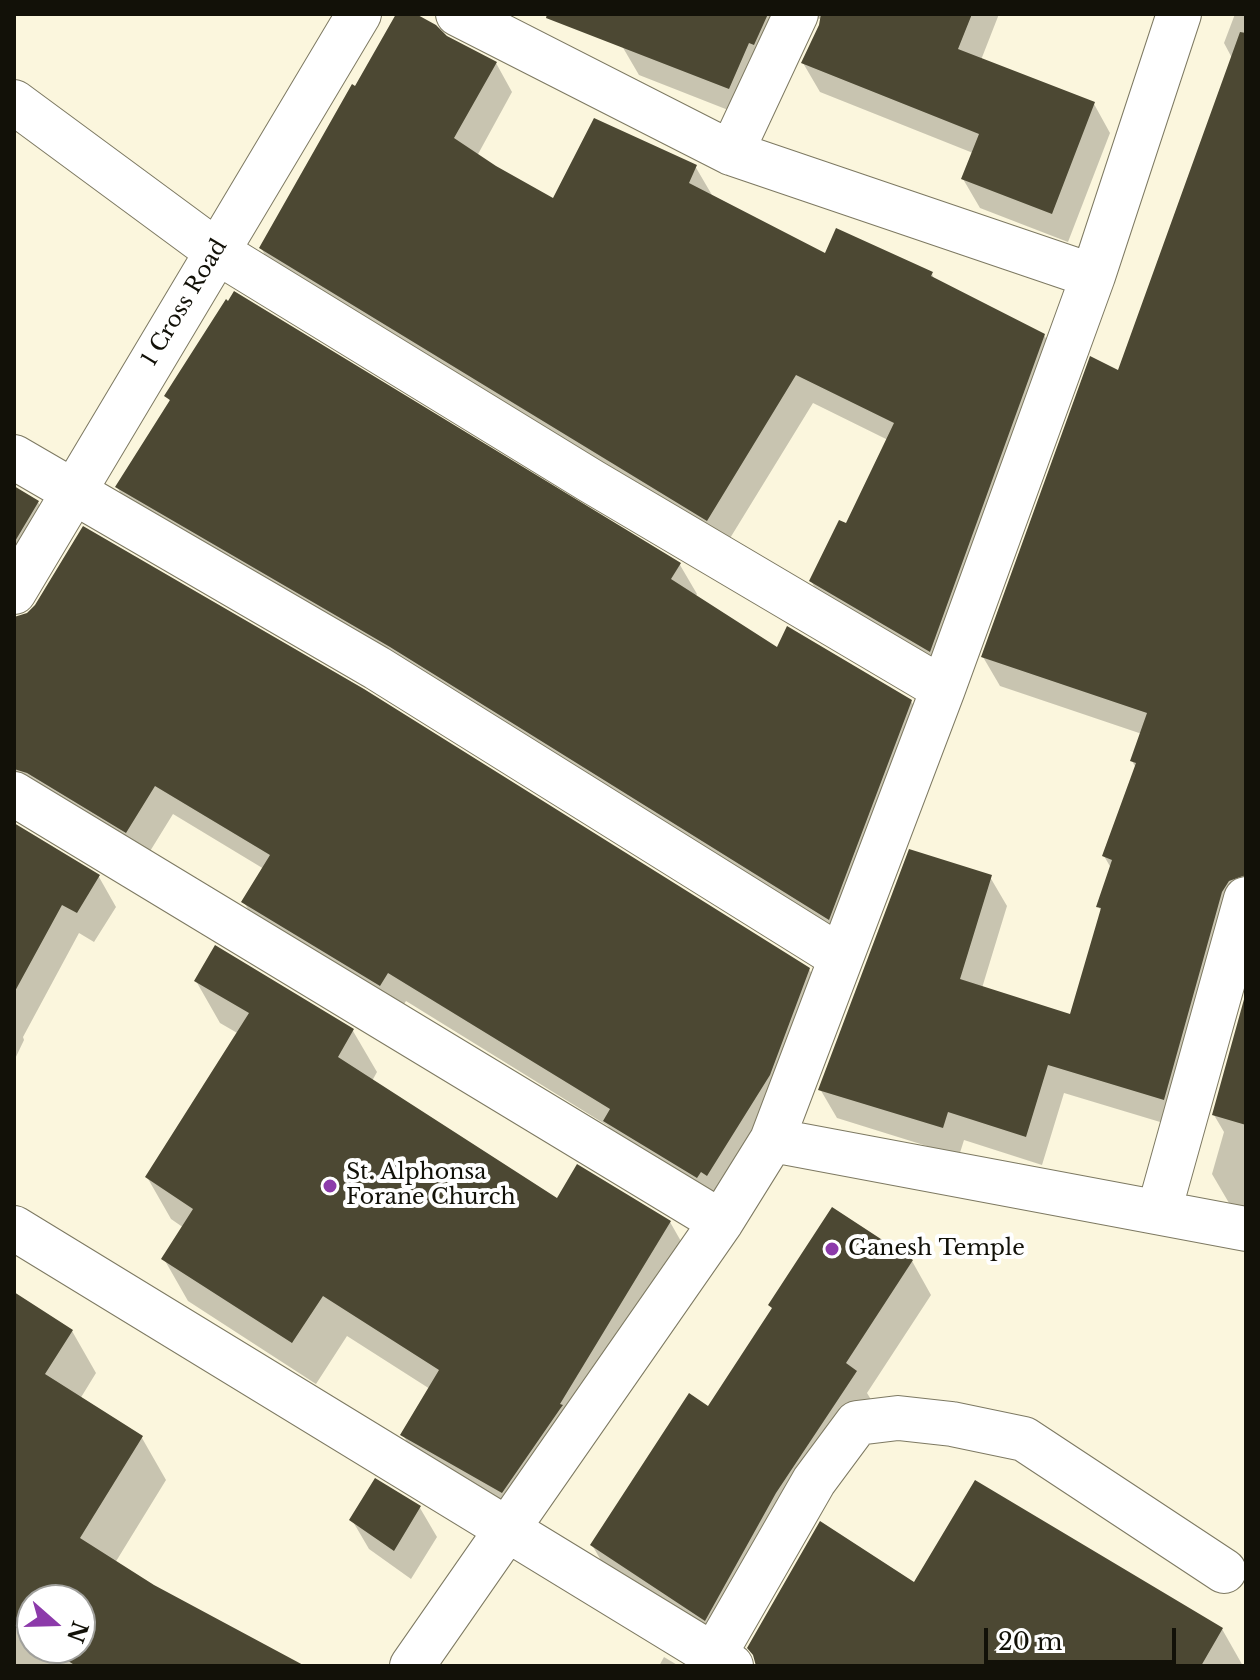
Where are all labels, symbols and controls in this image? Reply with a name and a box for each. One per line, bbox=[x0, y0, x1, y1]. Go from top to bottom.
street label: 1 Cross Road bbox=[137, 235, 233, 371]
place label: St. Alphonsa Forane Church bbox=[346, 1160, 516, 1212]
marker: St. Alphonsa Forane Church bbox=[321, 1177, 339, 1195]
place label: Ganesh Temple bbox=[848, 1236, 1025, 1262]
marker: Ganesh Temple bbox=[823, 1240, 841, 1258]
north arrow bbox=[16, 1584, 96, 1664]
scale bar bbox=[988, 1612, 1180, 1662]
text: N bbox=[61, 1617, 93, 1646]
text: 20 m bbox=[998, 1627, 1063, 1656]

